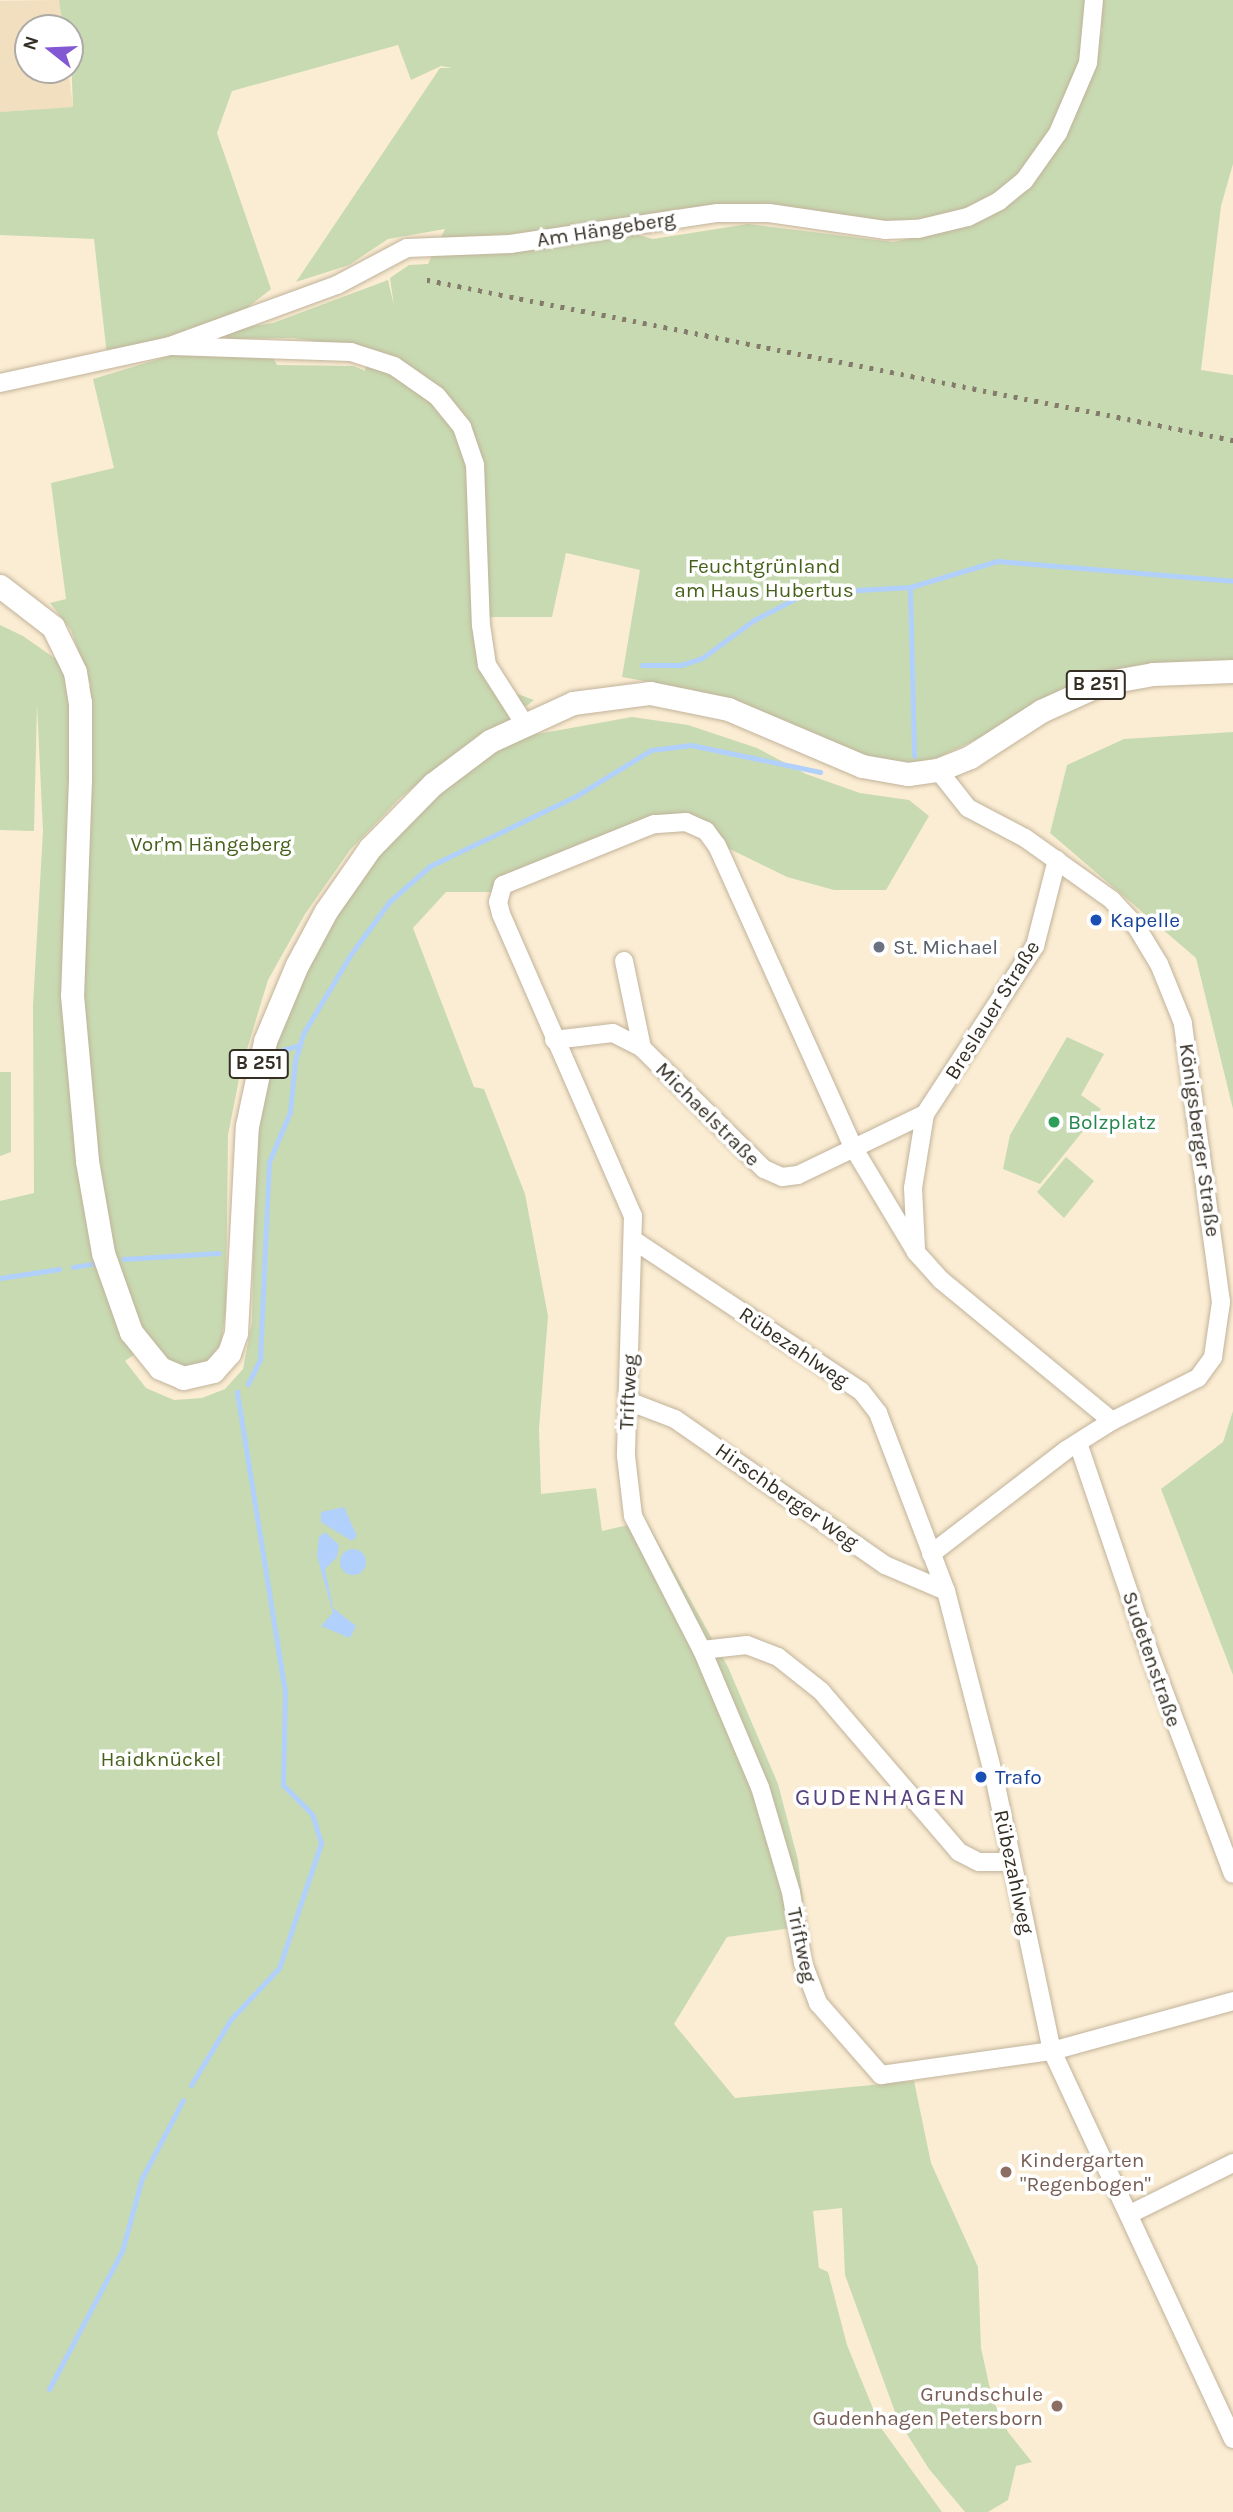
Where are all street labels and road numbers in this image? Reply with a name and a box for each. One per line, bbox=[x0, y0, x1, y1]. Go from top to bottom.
street label: Am Hängeberg bbox=[535, 206, 677, 252]
road number: B 251 bbox=[1064, 670, 1128, 700]
street label: Breslauer Straße bbox=[939, 936, 1045, 1084]
street label: Königsberger Straße bbox=[1174, 1042, 1226, 1238]
road number: B 251 bbox=[228, 1048, 290, 1080]
street label: Michaelstraße bbox=[650, 1056, 766, 1172]
street label: Rübezahlweg bbox=[734, 1301, 854, 1393]
street label: Triftweg bbox=[613, 1354, 643, 1430]
street label: Hirschberger Weg bbox=[711, 1437, 863, 1555]
street label: Sudetenstraße bbox=[1117, 1588, 1187, 1730]
street label: Rübezahlweg bbox=[989, 1807, 1039, 1937]
street label: Triftweg bbox=[782, 1905, 822, 1985]

